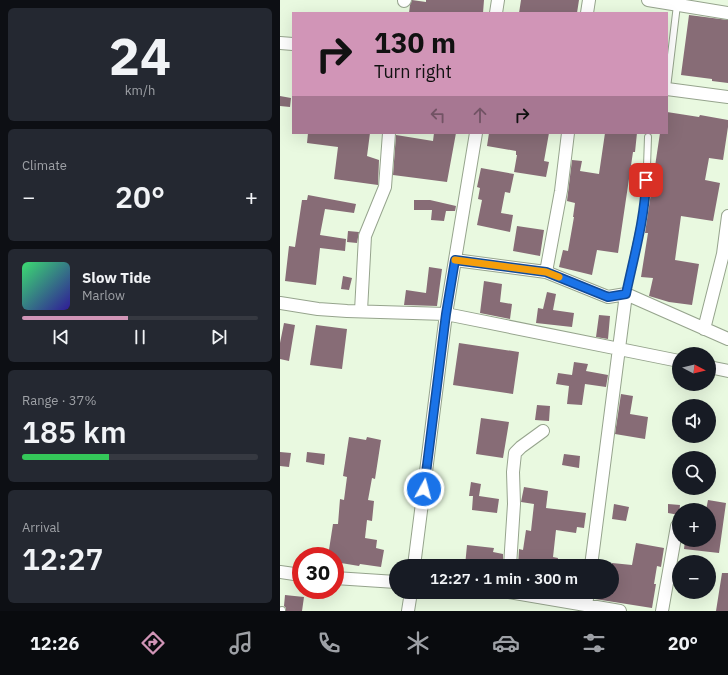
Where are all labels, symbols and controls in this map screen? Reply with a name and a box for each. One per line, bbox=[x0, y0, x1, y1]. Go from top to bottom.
text: 24 bbox=[109, 22, 171, 89]
text: 130 m bbox=[374, 24, 456, 61]
icon: right bbox=[308, 28, 360, 80]
text: Turn right bbox=[374, 60, 452, 83]
text: km/h bbox=[125, 82, 155, 99]
icon: left bbox=[427, 104, 449, 126]
icon: ahead bbox=[469, 104, 491, 126]
icon: right bbox=[511, 104, 533, 126]
text: Climate bbox=[22, 157, 67, 174]
pin bbox=[629, 163, 663, 197]
icon: arrive bbox=[635, 169, 657, 191]
text: 20° bbox=[115, 177, 165, 216]
text: − bbox=[22, 182, 35, 211]
text: + bbox=[245, 182, 258, 211]
text: Slow Tide bbox=[82, 268, 151, 287]
text: Marlow bbox=[82, 287, 125, 304]
icon: previous bbox=[50, 326, 72, 348]
icon: pause bbox=[129, 326, 151, 348]
icon: next bbox=[208, 326, 230, 348]
north arrow bbox=[672, 347, 716, 391]
map controls bbox=[672, 347, 716, 599]
text: Range · 37% bbox=[22, 392, 96, 409]
button: sound bbox=[672, 399, 716, 443]
text: 185 km bbox=[22, 412, 127, 451]
button: search bbox=[672, 451, 716, 495]
position arrow bbox=[403, 468, 445, 510]
button: + bbox=[672, 503, 716, 547]
text: Arrival bbox=[22, 519, 60, 536]
text: 12:27 bbox=[22, 539, 104, 578]
speed limit sign: 30 bbox=[292, 547, 344, 599]
button: − bbox=[672, 555, 716, 599]
text: 12:27 · 1 min · 300 m bbox=[430, 569, 578, 588]
icon: directions bbox=[139, 629, 167, 657]
icon: music bbox=[227, 629, 255, 657]
icon: phone bbox=[315, 629, 343, 657]
icon: climate bbox=[404, 629, 432, 657]
icon: car bbox=[492, 629, 520, 657]
icon: filters bbox=[580, 629, 608, 657]
text: 12:26 bbox=[30, 632, 79, 655]
text: 20° bbox=[668, 632, 698, 655]

